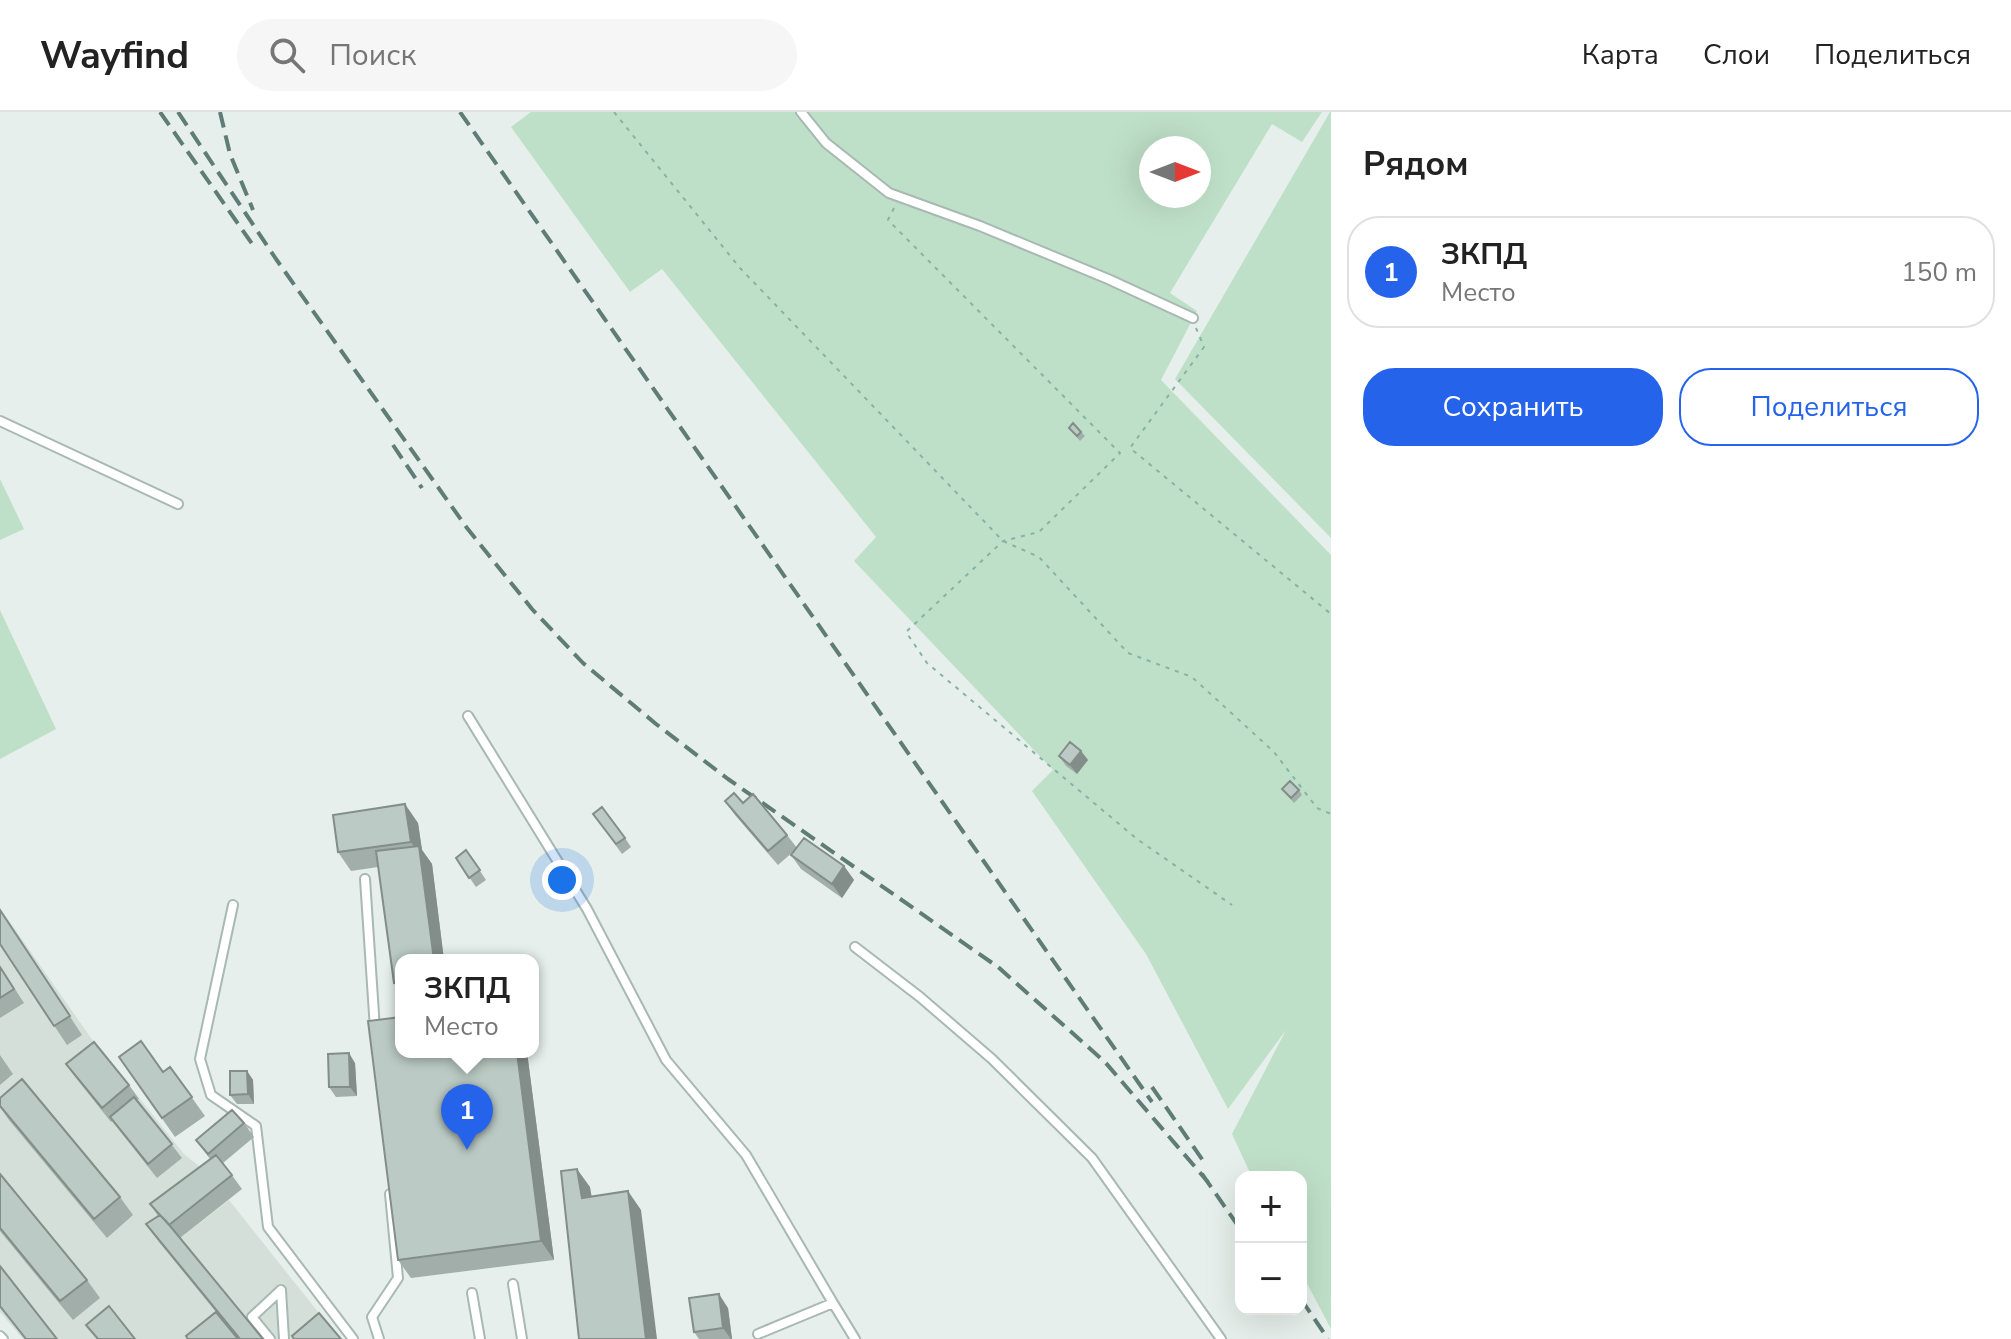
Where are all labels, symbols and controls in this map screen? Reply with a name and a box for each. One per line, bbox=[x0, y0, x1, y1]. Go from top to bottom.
search box bbox=[237, 19, 797, 91]
text: Wayfind bbox=[40, 30, 189, 81]
icon: search bbox=[265, 33, 309, 77]
text: Поиск bbox=[329, 35, 416, 76]
text: Карта bbox=[1582, 36, 1659, 74]
text: Слои bbox=[1703, 36, 1770, 74]
text: Поделиться bbox=[1814, 36, 1971, 74]
north arrow bbox=[1139, 136, 1211, 208]
text: Рядом bbox=[1363, 141, 1469, 187]
text: ЗКПД bbox=[1441, 234, 1527, 275]
text: 1 bbox=[1383, 255, 1399, 290]
text: 150 m bbox=[1901, 255, 1977, 290]
text: Место bbox=[1441, 275, 1516, 310]
button: Сохранить bbox=[1363, 368, 1663, 446]
button: Поделиться bbox=[1679, 368, 1979, 446]
your location bbox=[542, 860, 582, 900]
popup bbox=[395, 954, 539, 1058]
text: ЗКПД bbox=[424, 968, 510, 1009]
text: Место bbox=[424, 1009, 499, 1044]
pin: 1 bbox=[441, 1084, 493, 1150]
map controls bbox=[1235, 1171, 1307, 1315]
button: + bbox=[1235, 1171, 1307, 1243]
button: − bbox=[1235, 1243, 1307, 1315]

